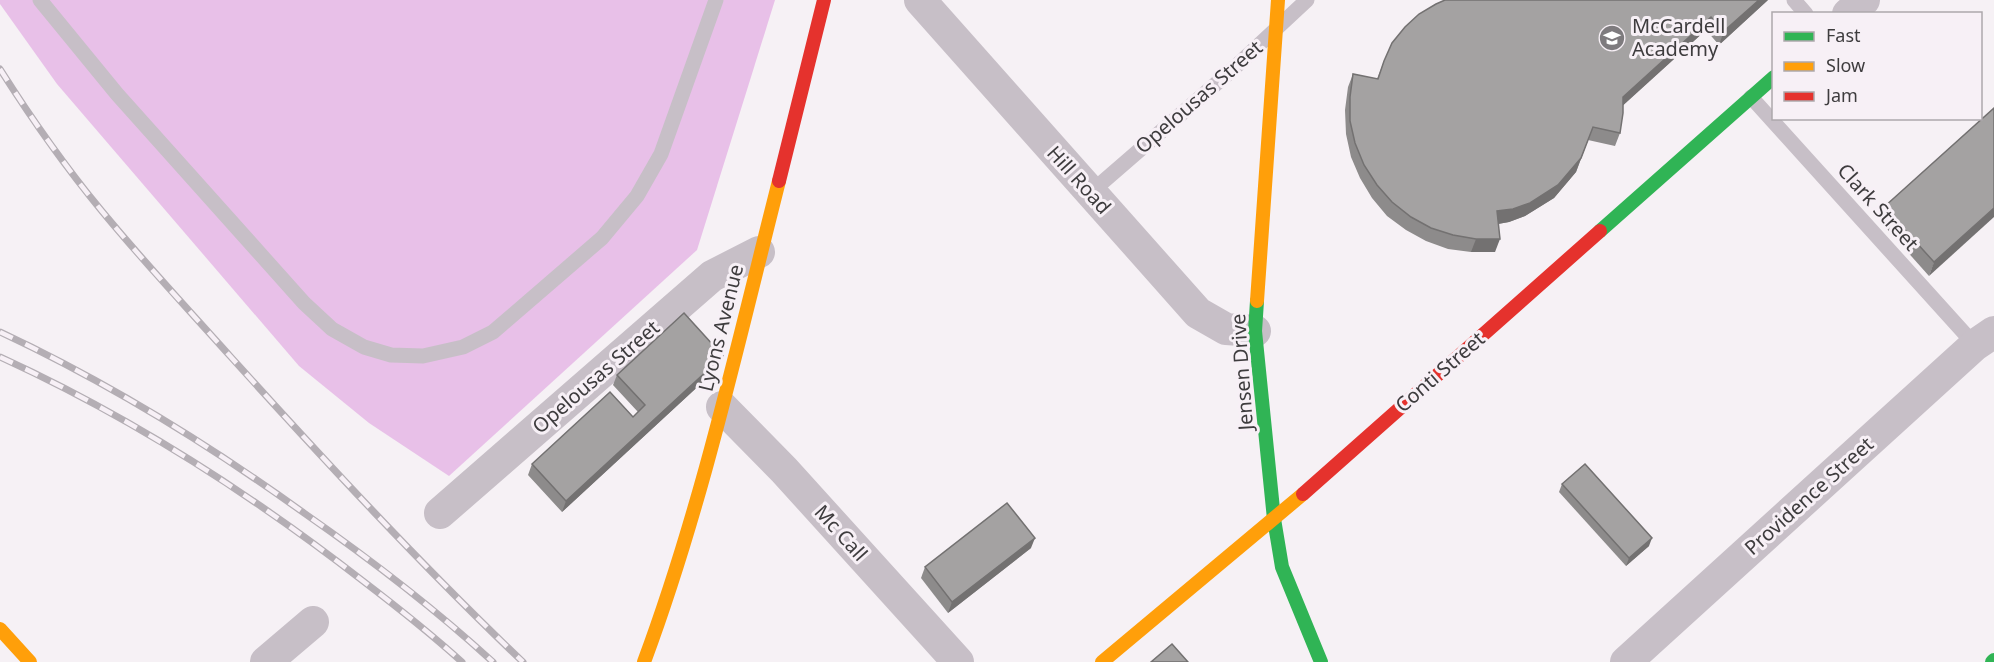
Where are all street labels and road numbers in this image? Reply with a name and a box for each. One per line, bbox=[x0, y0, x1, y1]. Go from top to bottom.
street label: Opelousas Street bbox=[1129, 34, 1268, 159]
street label: Hill Road bbox=[1041, 140, 1117, 220]
street label: Clark Street bbox=[1832, 157, 1925, 256]
street label: Lyons Avenue bbox=[692, 261, 749, 394]
street label: Jensen Drive bbox=[1224, 313, 1259, 433]
street label: Opelousas Street bbox=[526, 314, 665, 439]
street label: Conti Street bbox=[1389, 325, 1490, 418]
street label: Providence Street bbox=[1738, 430, 1879, 561]
street label: Mc Call bbox=[809, 499, 874, 567]

